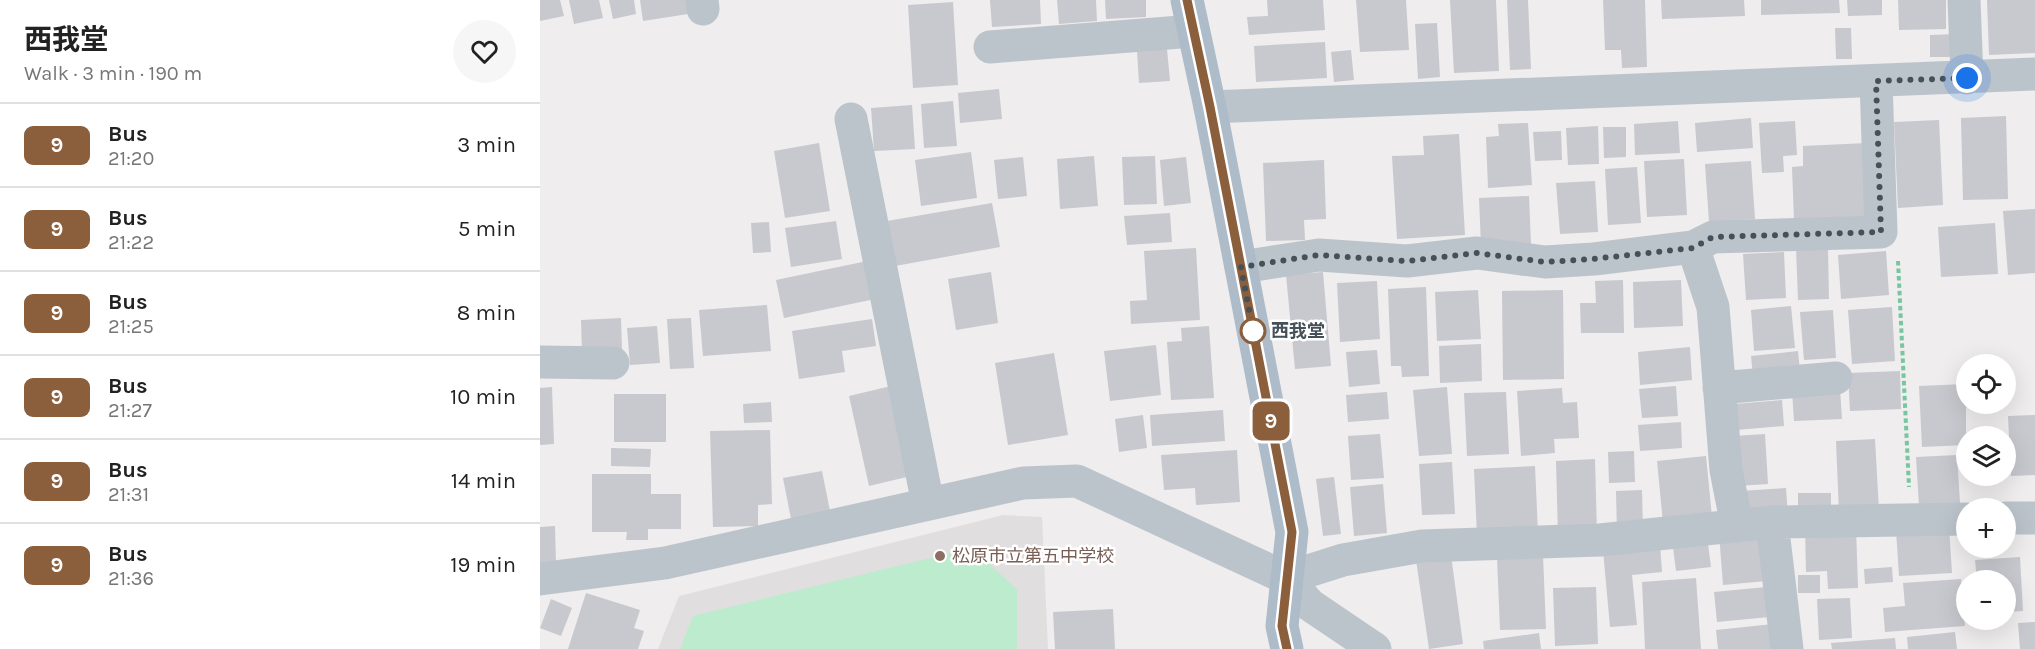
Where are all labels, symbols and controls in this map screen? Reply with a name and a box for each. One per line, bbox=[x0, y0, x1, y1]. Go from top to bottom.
button: heart bbox=[453, 20, 516, 83]
text: 西我堂 bbox=[24, 23, 108, 56]
text: Walk · 3 min · 190 m bbox=[24, 62, 202, 85]
your location bbox=[1952, 63, 1982, 93]
text: Bus bbox=[108, 121, 148, 147]
text: 3 min bbox=[457, 132, 516, 158]
text: 9 bbox=[51, 133, 63, 157]
text: 21:20 bbox=[108, 147, 154, 170]
text: Bus bbox=[108, 205, 148, 231]
text: 5 min bbox=[458, 216, 516, 242]
text: 9 bbox=[51, 217, 63, 241]
text: 21:22 bbox=[108, 231, 154, 254]
text: Bus bbox=[108, 289, 148, 315]
text: 8 min bbox=[457, 300, 516, 326]
text: 9 bbox=[51, 301, 63, 325]
text: 21:25 bbox=[108, 315, 154, 338]
marker: 西我堂 bbox=[1240, 318, 1266, 344]
place label: 西我堂 bbox=[1271, 320, 1325, 342]
map controls bbox=[1956, 354, 2016, 630]
button: locate bbox=[1956, 354, 2016, 414]
text: Bus bbox=[108, 373, 148, 399]
text: 10 min bbox=[450, 384, 516, 410]
text: 9 bbox=[51, 385, 63, 409]
text: 21:27 bbox=[108, 399, 152, 422]
line badge: 9 bbox=[1252, 402, 1290, 440]
text: 9 bbox=[1265, 409, 1277, 433]
button: layers bbox=[1956, 426, 2016, 486]
text: Bus bbox=[108, 457, 148, 483]
text: 14 min bbox=[451, 468, 516, 494]
text: 9 bbox=[51, 469, 63, 493]
text: 21:31 bbox=[108, 483, 149, 506]
button: + bbox=[1956, 498, 2016, 558]
text: Bus bbox=[108, 541, 148, 567]
place label: 松原市立第五中学校 bbox=[952, 545, 1114, 567]
marker: 松原市立第五中学校 bbox=[933, 549, 947, 563]
text: 19 min bbox=[450, 552, 516, 578]
text: 9 bbox=[51, 553, 63, 577]
text: 21:36 bbox=[108, 567, 154, 590]
button: − bbox=[1956, 570, 2016, 630]

